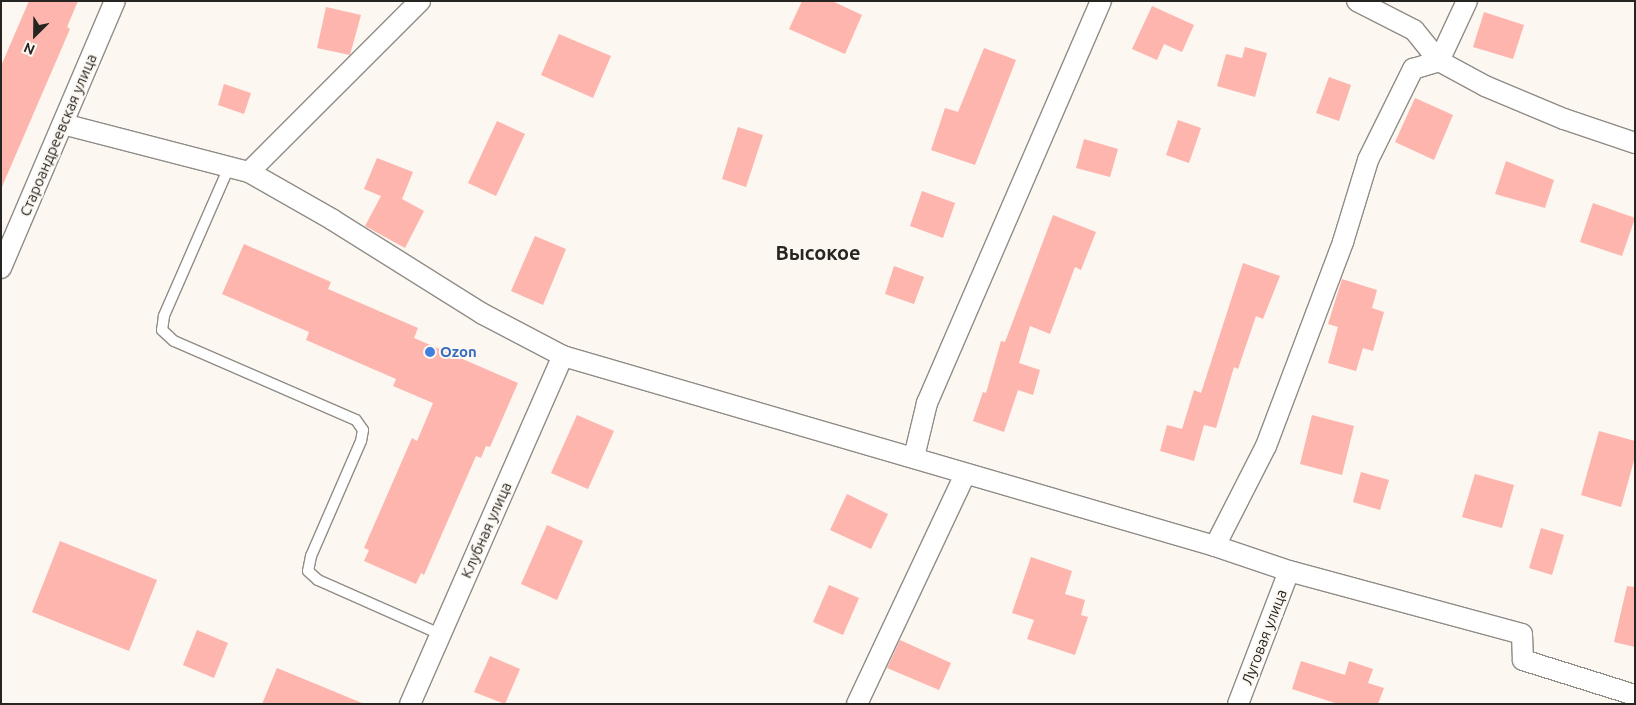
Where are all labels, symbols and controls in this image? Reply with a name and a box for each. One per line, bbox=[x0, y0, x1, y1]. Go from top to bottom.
north arrow bbox=[10, 10, 60, 60]
text: N bbox=[21, 39, 37, 58]
street label: Староандреевская улица bbox=[16, 51, 100, 219]
district label: Высокое bbox=[775, 240, 861, 264]
place label: Ozon bbox=[440, 343, 477, 361]
marker: Ozon bbox=[424, 346, 436, 358]
street label: Клубная улица bbox=[457, 479, 515, 581]
street label: Луговая улица bbox=[1238, 587, 1290, 687]

